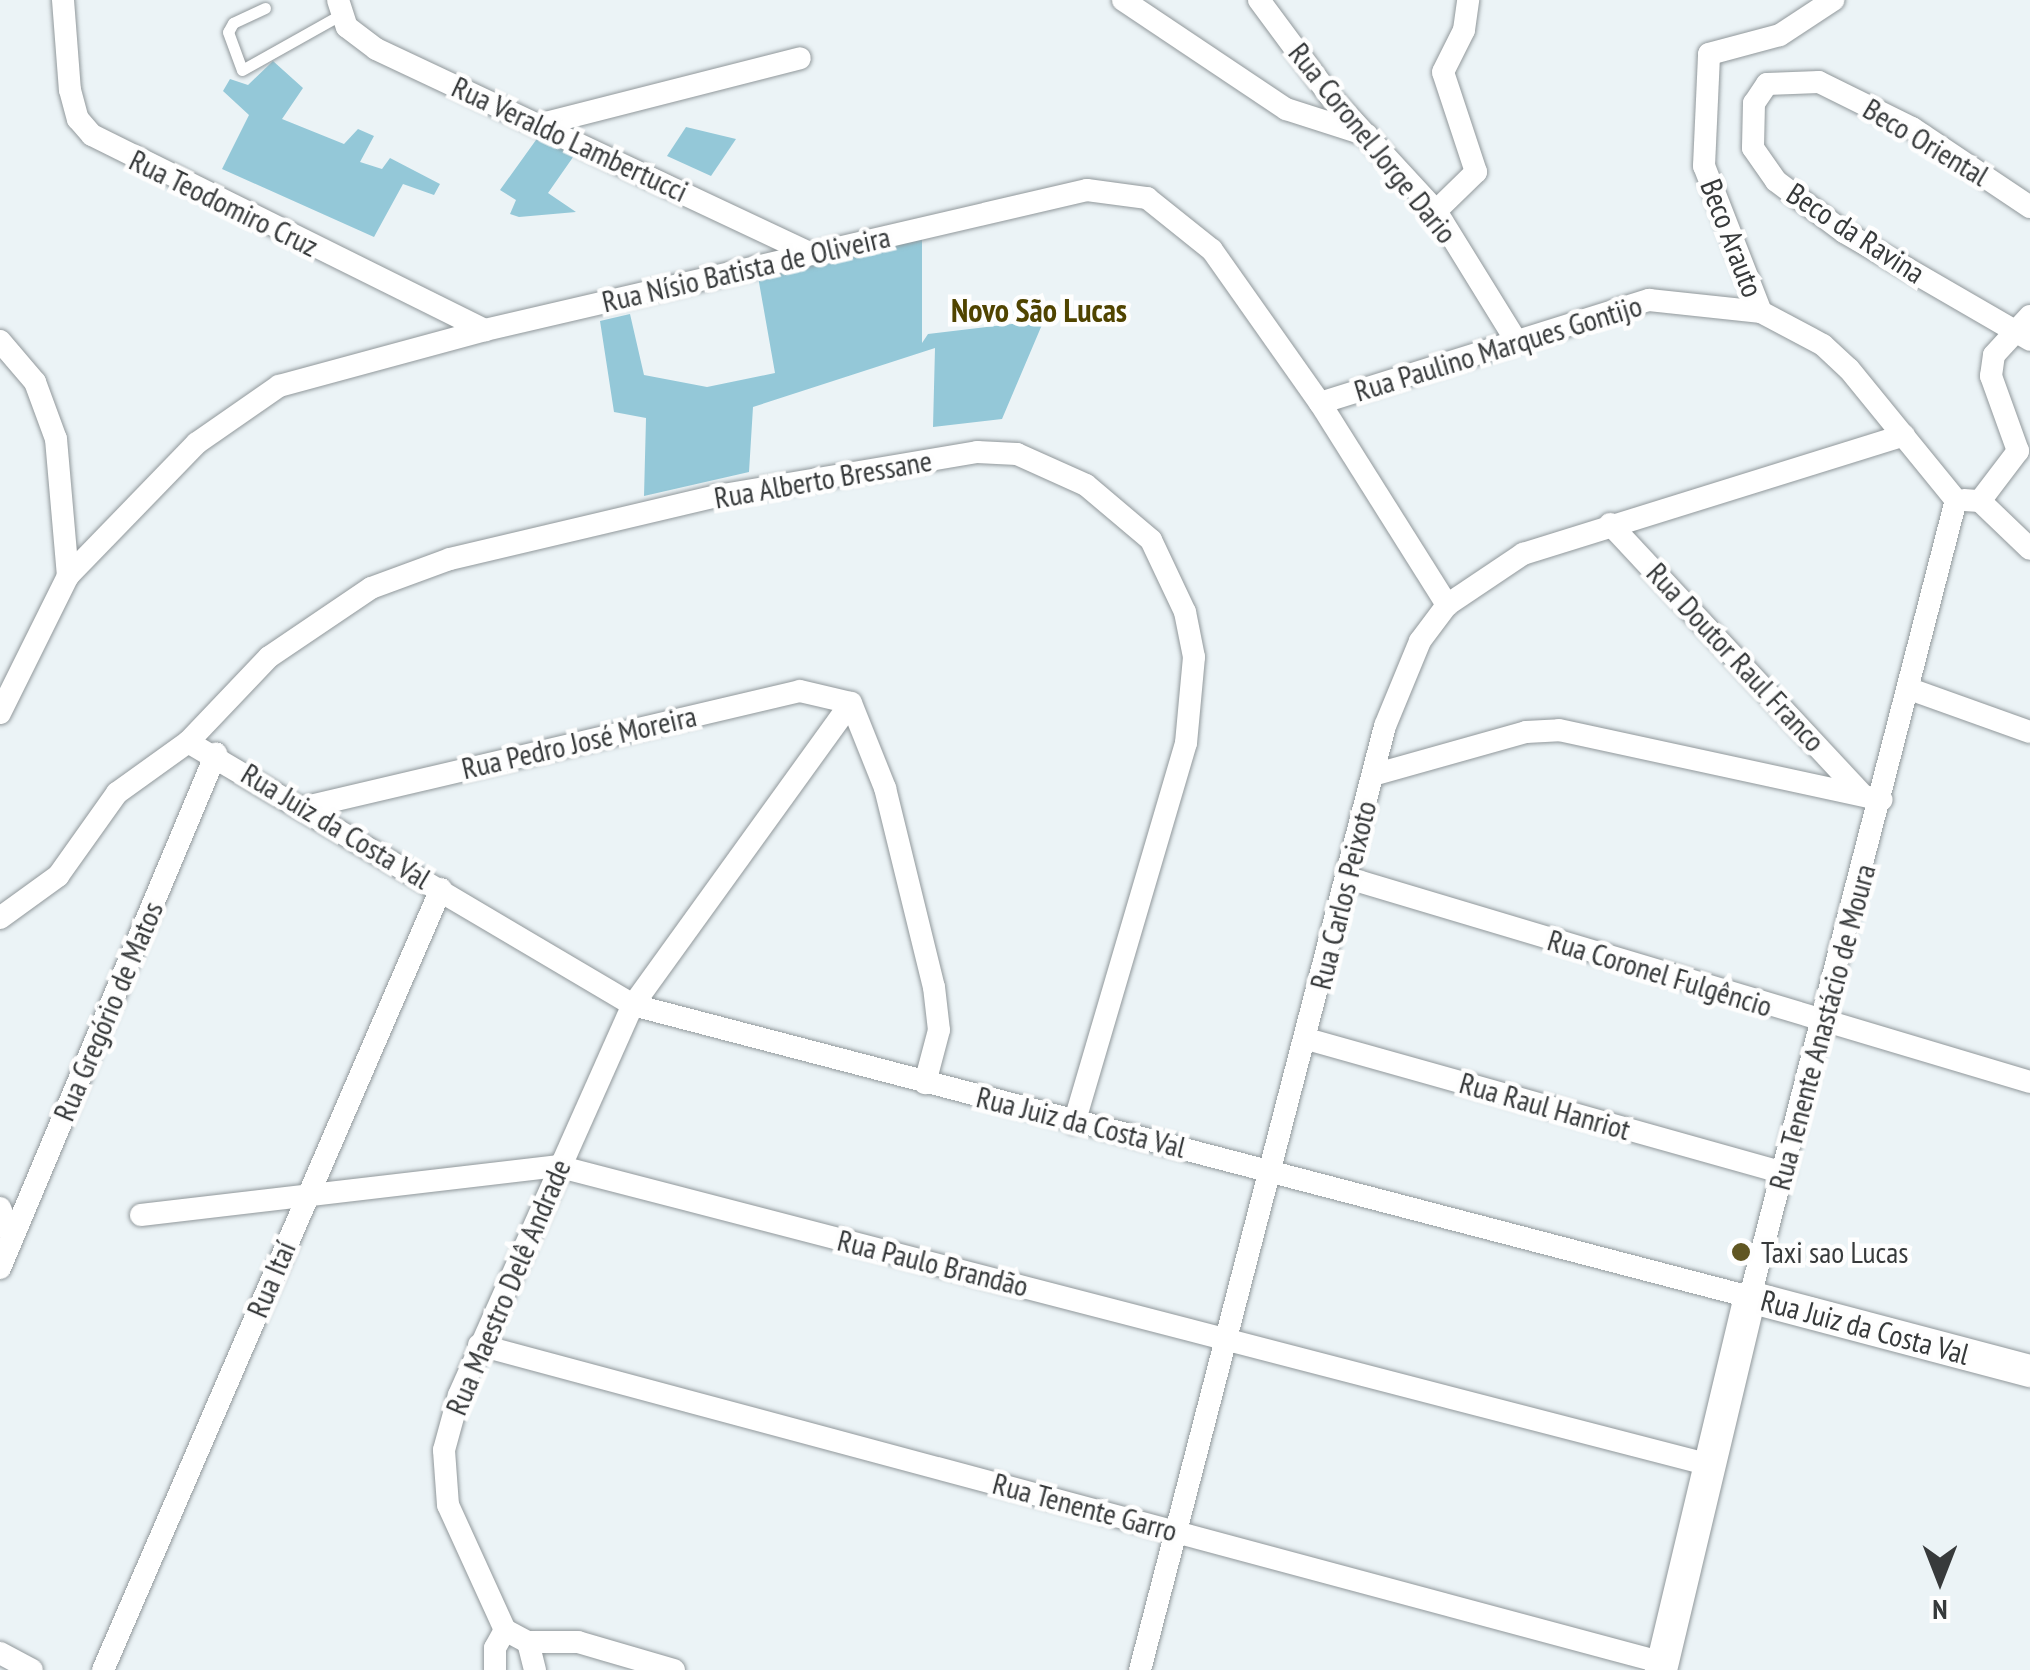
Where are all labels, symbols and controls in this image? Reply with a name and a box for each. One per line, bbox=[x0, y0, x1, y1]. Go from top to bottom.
street label: Rua Coronel Jorge Dario bbox=[1281, 36, 1465, 250]
street label: Rua Veraldo Lambertucci bbox=[446, 68, 694, 210]
street label: Beco Oriental bbox=[1857, 91, 1995, 193]
street label: Rua Teodomiro Cruz bbox=[123, 142, 325, 264]
street label: Beco Arauto bbox=[1693, 174, 1771, 302]
street label: Beco da Ravina bbox=[1780, 175, 1932, 291]
street label: Rua Nísio Batista de Oliveira bbox=[598, 218, 894, 320]
street label: Rua Paulino Marques Gontijo bbox=[1350, 287, 1646, 409]
district label: Novo São Lucas bbox=[951, 291, 1127, 329]
street label: Rua Alberto Bressane bbox=[711, 442, 935, 516]
street label: Rua Doutor Raul Franco bbox=[1639, 555, 1833, 759]
street label: Rua Pedro José Moreira bbox=[458, 697, 700, 787]
street label: Rua Juiz da Costa Val bbox=[234, 755, 438, 897]
street label: Rua Carlos Peixoto bbox=[1302, 797, 1384, 993]
street label: Rua Tenente Anastácio de Moura bbox=[1761, 859, 1883, 1195]
street label: Rua Gregório de Matos bbox=[46, 896, 170, 1126]
street label: Rua Coronel Fulgêncio bbox=[1543, 922, 1777, 1024]
street label: Rua Raul Hanriot bbox=[1456, 1064, 1634, 1148]
street label: Rua Juiz da Costa Val bbox=[972, 1078, 1190, 1166]
street label: Rua Maestro Delê Andrade bbox=[438, 1153, 578, 1421]
street label: Rua Paulo Brandão bbox=[834, 1222, 1032, 1304]
place label: Taxi sao Lucas bbox=[1761, 1234, 1908, 1270]
street label: Rua Itaí bbox=[239, 1235, 303, 1323]
marker: Taxi sao Lucas bbox=[1730, 1241, 1752, 1263]
street label: Rua Juiz da Costa Val bbox=[1756, 1282, 1974, 1372]
street label: Rua Tenente Garro bbox=[989, 1465, 1181, 1549]
north arrow bbox=[1890, 1530, 1990, 1630]
text: N bbox=[1932, 1592, 1948, 1629]

